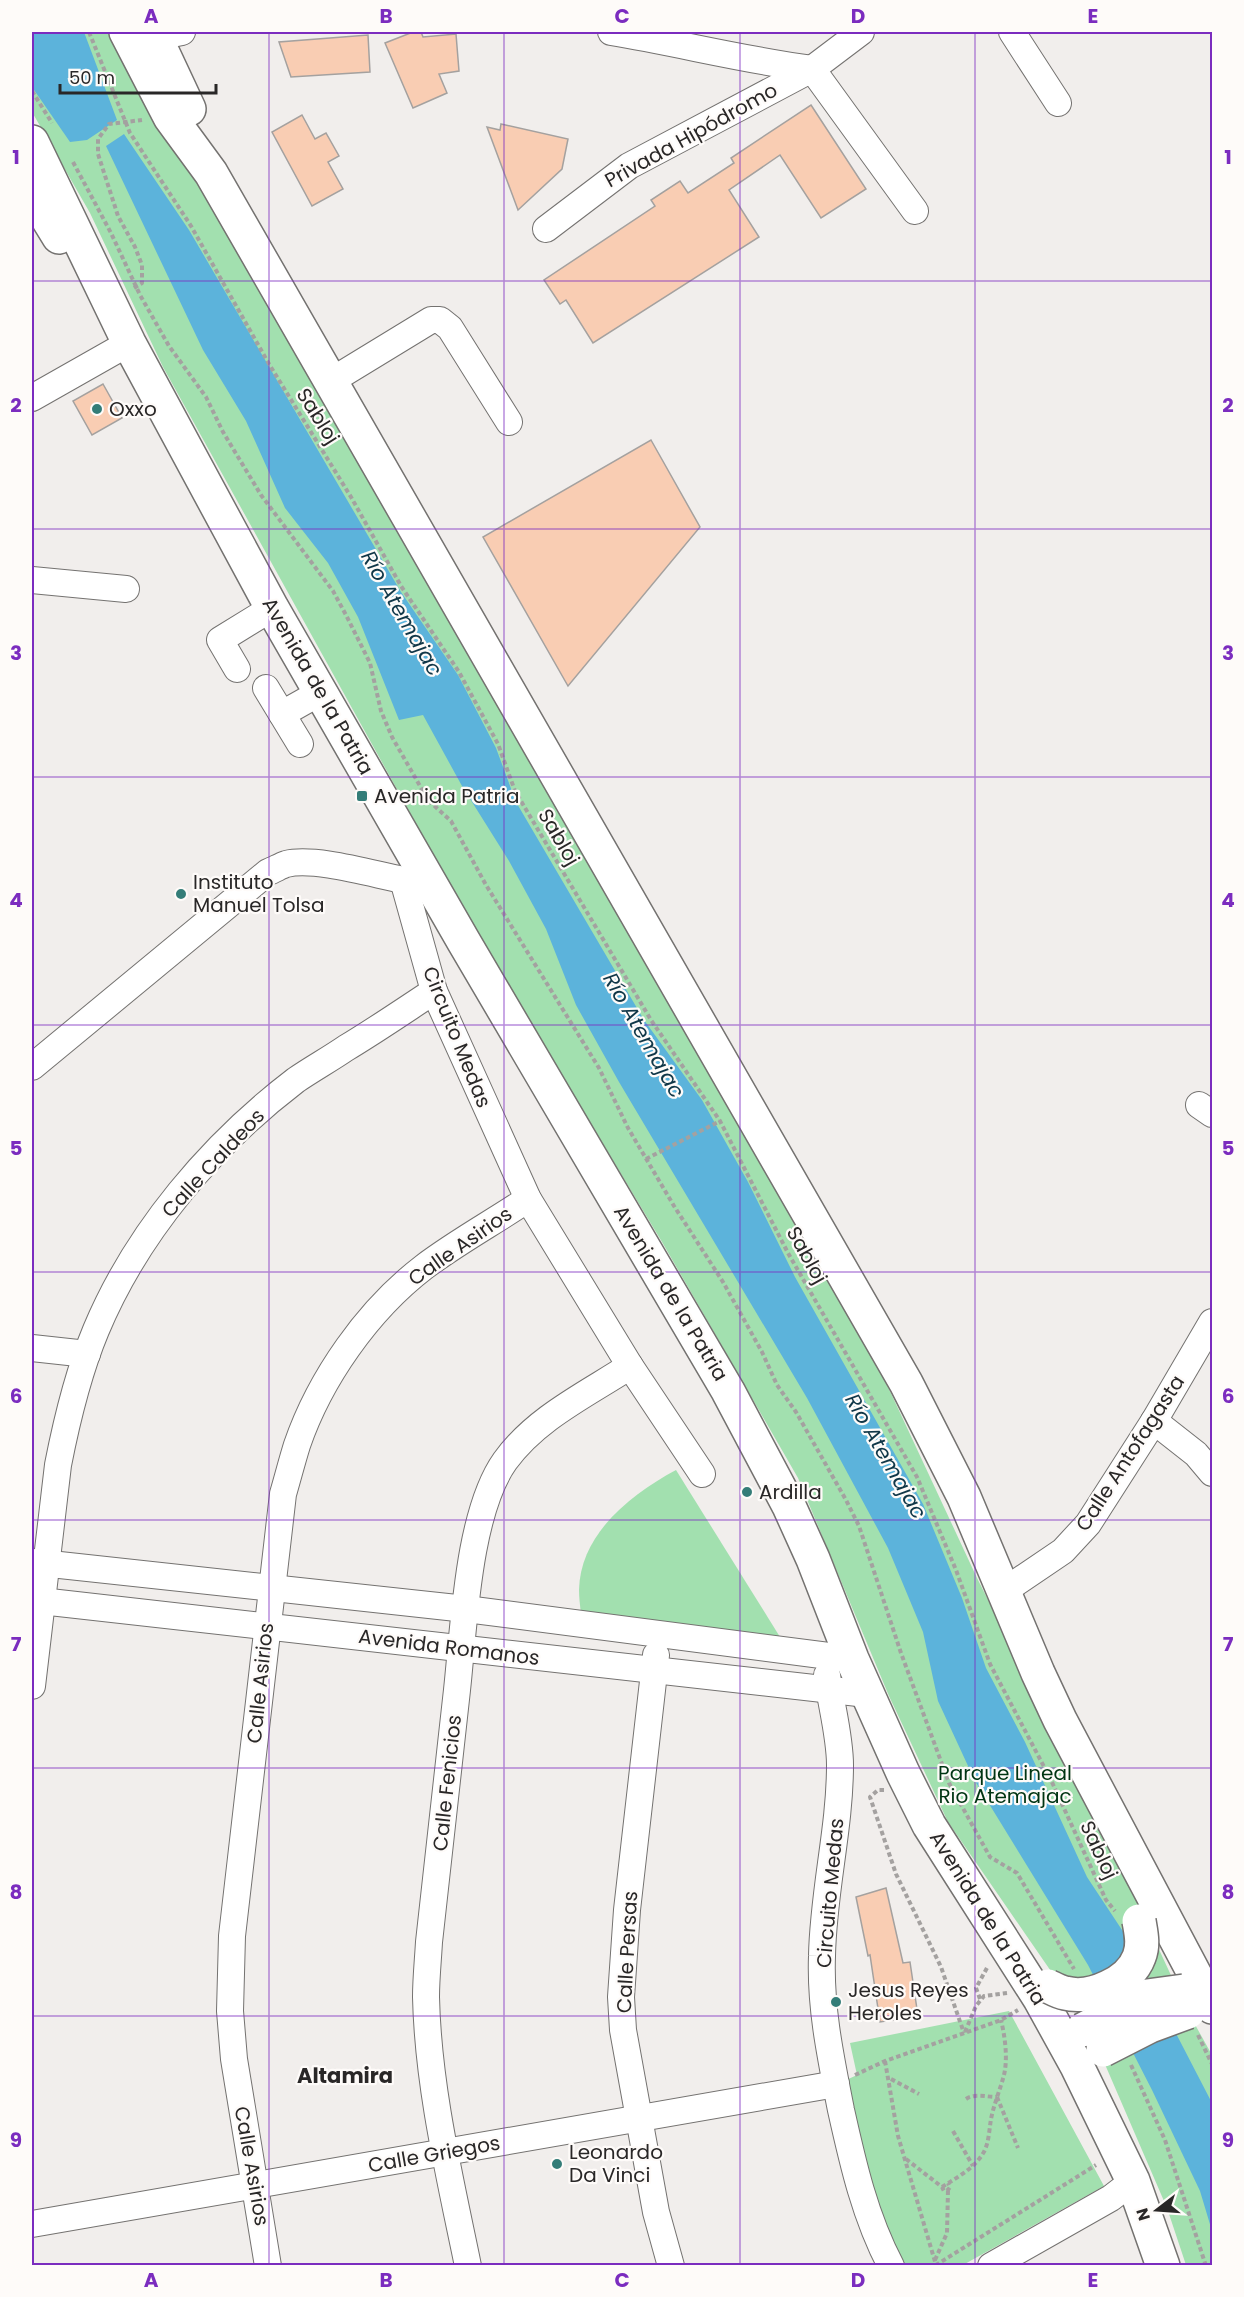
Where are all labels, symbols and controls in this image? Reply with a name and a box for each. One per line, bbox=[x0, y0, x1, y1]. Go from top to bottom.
text: A bbox=[144, 2, 159, 30]
text: B bbox=[379, 2, 393, 30]
text: C bbox=[614, 2, 630, 30]
text: D bbox=[851, 2, 865, 30]
text: E bbox=[1088, 2, 1098, 30]
scale bar bbox=[60, 57, 216, 95]
text: 50 m bbox=[69, 65, 115, 90]
street label: Privada Hipódromo bbox=[600, 76, 782, 194]
text: 1 bbox=[12, 143, 20, 171]
text: 1 bbox=[1224, 143, 1232, 171]
street label: Sabloj bbox=[290, 383, 346, 449]
text: 2 bbox=[10, 391, 22, 419]
text: 2 bbox=[1222, 391, 1234, 419]
place label: Oxxo bbox=[109, 395, 157, 423]
marker: Oxxo bbox=[90, 402, 104, 416]
water label: Río Atemajac bbox=[354, 545, 450, 681]
street label: Avenida de la Patria bbox=[256, 592, 380, 780]
text: 3 bbox=[10, 639, 22, 667]
text: 3 bbox=[1222, 639, 1234, 667]
place label: Avenida Patria bbox=[374, 782, 519, 810]
marker: Avenida Patria bbox=[355, 789, 369, 803]
street label: Sabloj bbox=[532, 803, 586, 871]
place label: Instituto Manuel Tolsa bbox=[193, 868, 325, 919]
text: 4 bbox=[9, 886, 23, 914]
text: 4 bbox=[1221, 886, 1235, 914]
marker: Instituto Manuel Tolsa bbox=[174, 887, 188, 901]
street label: Circuito Medas bbox=[416, 962, 498, 1112]
water label: Río Atemajac bbox=[596, 967, 692, 1103]
street label: Calle Caldeos bbox=[155, 1102, 271, 1224]
text: 5 bbox=[10, 1134, 23, 1162]
text: 5 bbox=[1222, 1134, 1235, 1162]
street label: Calle Asirios bbox=[402, 1200, 518, 1292]
street label: Avenida de la Patria bbox=[607, 1200, 735, 1386]
street label: Sabloj bbox=[780, 1221, 834, 1289]
street label: Calle Antofagasta bbox=[1069, 1369, 1191, 1537]
text: 6 bbox=[10, 1382, 22, 1410]
text: 6 bbox=[1222, 1382, 1234, 1410]
water label: Río Atemajac bbox=[838, 1388, 934, 1524]
place label: Ardilla bbox=[759, 1478, 822, 1506]
marker: Ardilla bbox=[740, 1485, 754, 1499]
street label: Calle Asirios bbox=[240, 1621, 280, 1745]
street label: Avenida Romanos bbox=[357, 1622, 541, 1672]
text: 7 bbox=[11, 1630, 22, 1658]
text: 7 bbox=[1223, 1630, 1234, 1658]
street label: Calle Fenicios bbox=[426, 1713, 468, 1853]
park label: Parque Lineal Rio Atemajac bbox=[938, 1759, 1072, 1810]
street label: Sabloj bbox=[1073, 1816, 1125, 1884]
street label: Circuito Medas bbox=[810, 1817, 850, 1969]
street label: Avenida de la Patria bbox=[923, 1826, 1053, 2010]
text: 8 bbox=[10, 1878, 22, 1906]
text: 8 bbox=[1222, 1878, 1234, 1906]
street label: Calle Persas bbox=[610, 1890, 644, 2014]
place label: Jesus Reyes Heroles bbox=[848, 1976, 969, 2027]
marker: Jesus Reyes Heroles bbox=[829, 1995, 843, 2009]
district label: Altamira bbox=[297, 2061, 393, 2090]
street label: Calle Asirios bbox=[228, 2104, 276, 2228]
text: 9 bbox=[10, 2126, 22, 2154]
text: 9 bbox=[1222, 2126, 1234, 2154]
street label: Calle Griegos bbox=[366, 2129, 502, 2179]
place label: Leonardo Da Vinci bbox=[569, 2138, 663, 2189]
marker: Leonardo Da Vinci bbox=[550, 2157, 564, 2171]
north arrow bbox=[1127, 2180, 1187, 2240]
text: N bbox=[1130, 2205, 1156, 2223]
text: A bbox=[144, 2266, 159, 2294]
text: B bbox=[379, 2266, 393, 2294]
text: C bbox=[614, 2266, 630, 2294]
text: D bbox=[851, 2266, 865, 2294]
text: E bbox=[1088, 2266, 1098, 2294]

